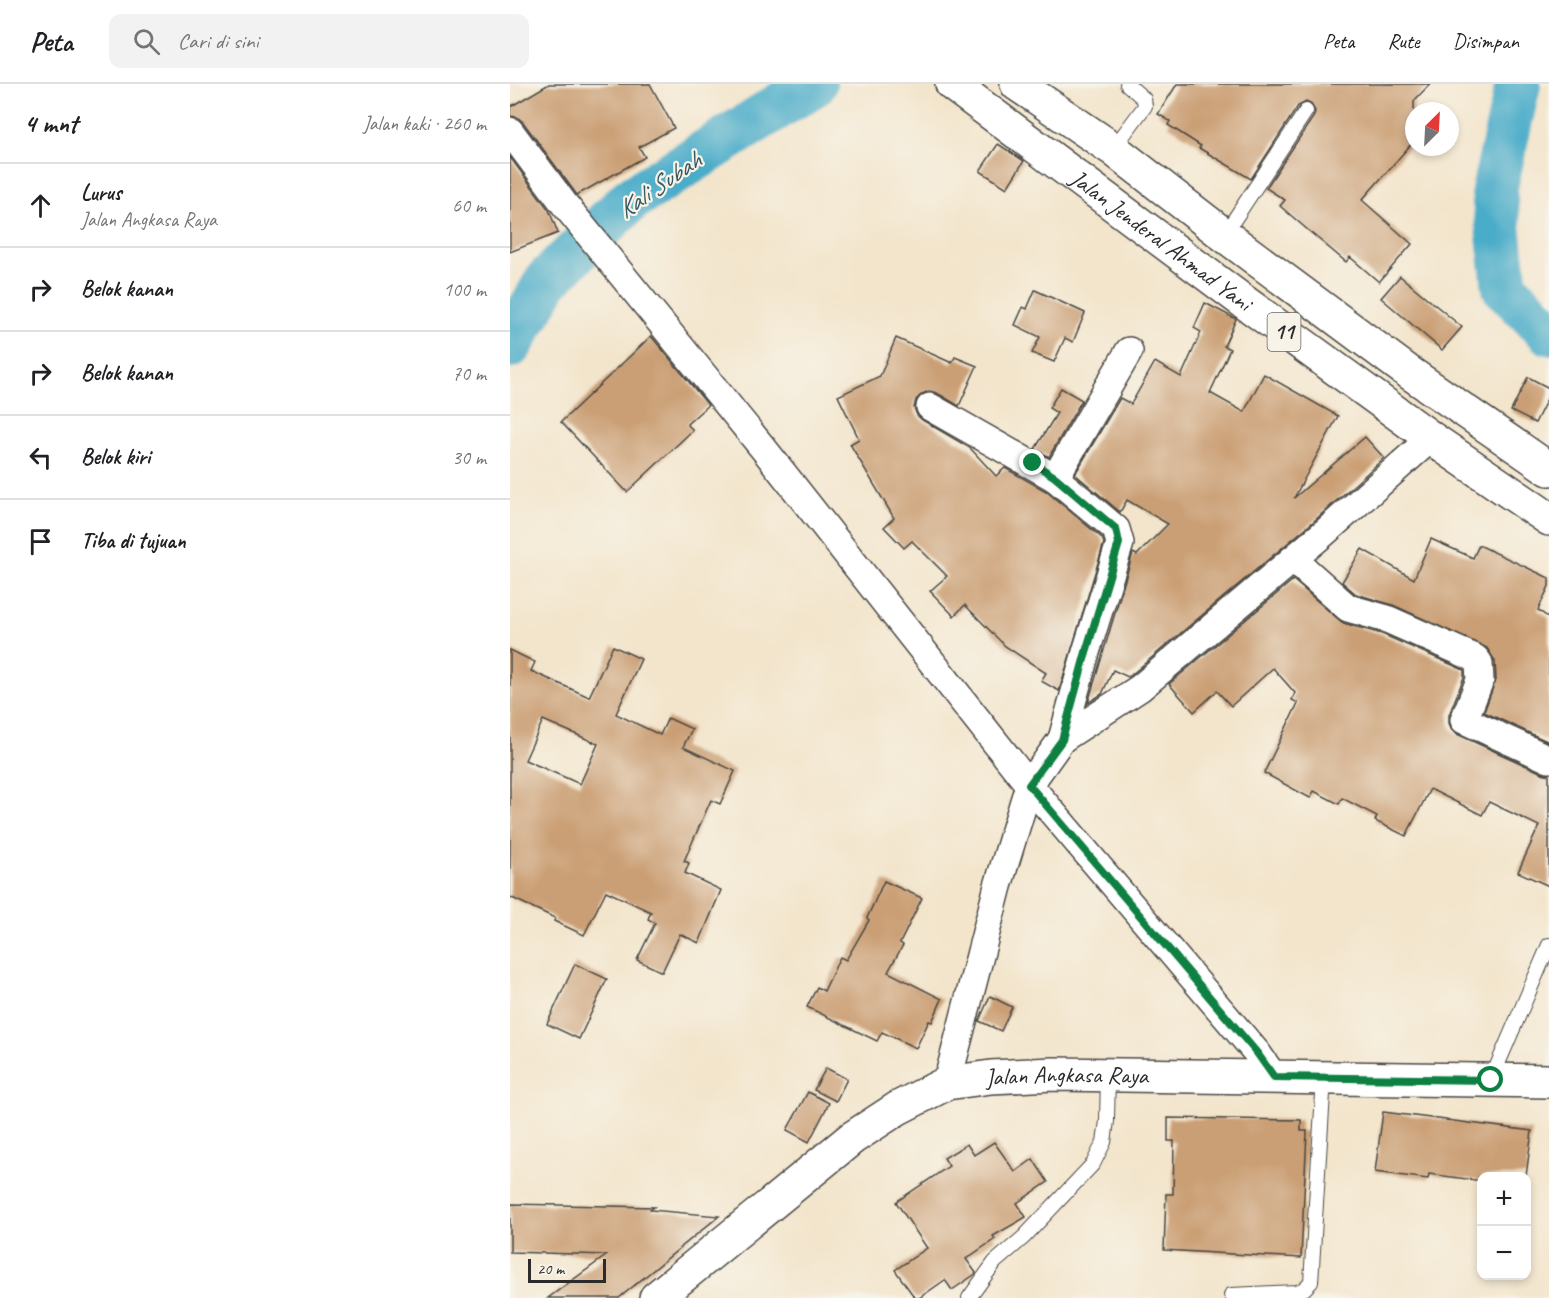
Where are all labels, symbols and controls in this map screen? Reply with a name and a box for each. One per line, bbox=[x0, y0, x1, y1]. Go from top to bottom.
search box bbox=[109, 14, 529, 68]
text: Peta bbox=[30, 24, 73, 59]
icon: search bbox=[130, 25, 163, 58]
text: Cari di sini bbox=[178, 27, 259, 55]
text: Peta bbox=[1323, 28, 1354, 54]
text: Rute bbox=[1387, 28, 1420, 54]
text: Disimpan bbox=[1453, 28, 1519, 54]
north arrow bbox=[1405, 102, 1459, 156]
text: 4 mnt bbox=[24, 107, 77, 140]
text: Jalan kaki · 260 m bbox=[363, 111, 486, 136]
water label: Kali Subah bbox=[610, 143, 709, 226]
street label: Jalan Jenderal Ahmad Yani bbox=[1064, 162, 1260, 319]
text: Lurus bbox=[81, 179, 121, 207]
icon: ahead bbox=[24, 189, 57, 222]
text: 60 m bbox=[452, 193, 486, 218]
text: Jalan Angkasa Raya bbox=[81, 207, 217, 232]
icon: right bbox=[24, 273, 57, 306]
text: Belok kanan bbox=[81, 275, 173, 303]
text: 100 m bbox=[443, 277, 486, 302]
road number: 11 bbox=[1268, 313, 1300, 351]
icon: right bbox=[24, 357, 57, 390]
text: Belok kanan bbox=[81, 359, 173, 387]
text: 70 m bbox=[452, 361, 486, 386]
icon: left bbox=[24, 441, 57, 474]
text: Belok kiri bbox=[81, 443, 150, 471]
text: 30 m bbox=[452, 445, 486, 470]
route end bbox=[1019, 449, 1045, 475]
icon: arrive bbox=[24, 525, 57, 558]
text: Tiba di tujuan bbox=[81, 527, 186, 555]
street label: Jalan Angkasa Raya bbox=[982, 1059, 1150, 1093]
route start bbox=[1477, 1066, 1503, 1092]
map controls bbox=[1477, 1172, 1531, 1280]
button: + bbox=[1477, 1172, 1531, 1226]
button: − bbox=[1477, 1226, 1531, 1280]
scale bar bbox=[528, 1256, 606, 1284]
text: 20 m bbox=[537, 1259, 564, 1279]

